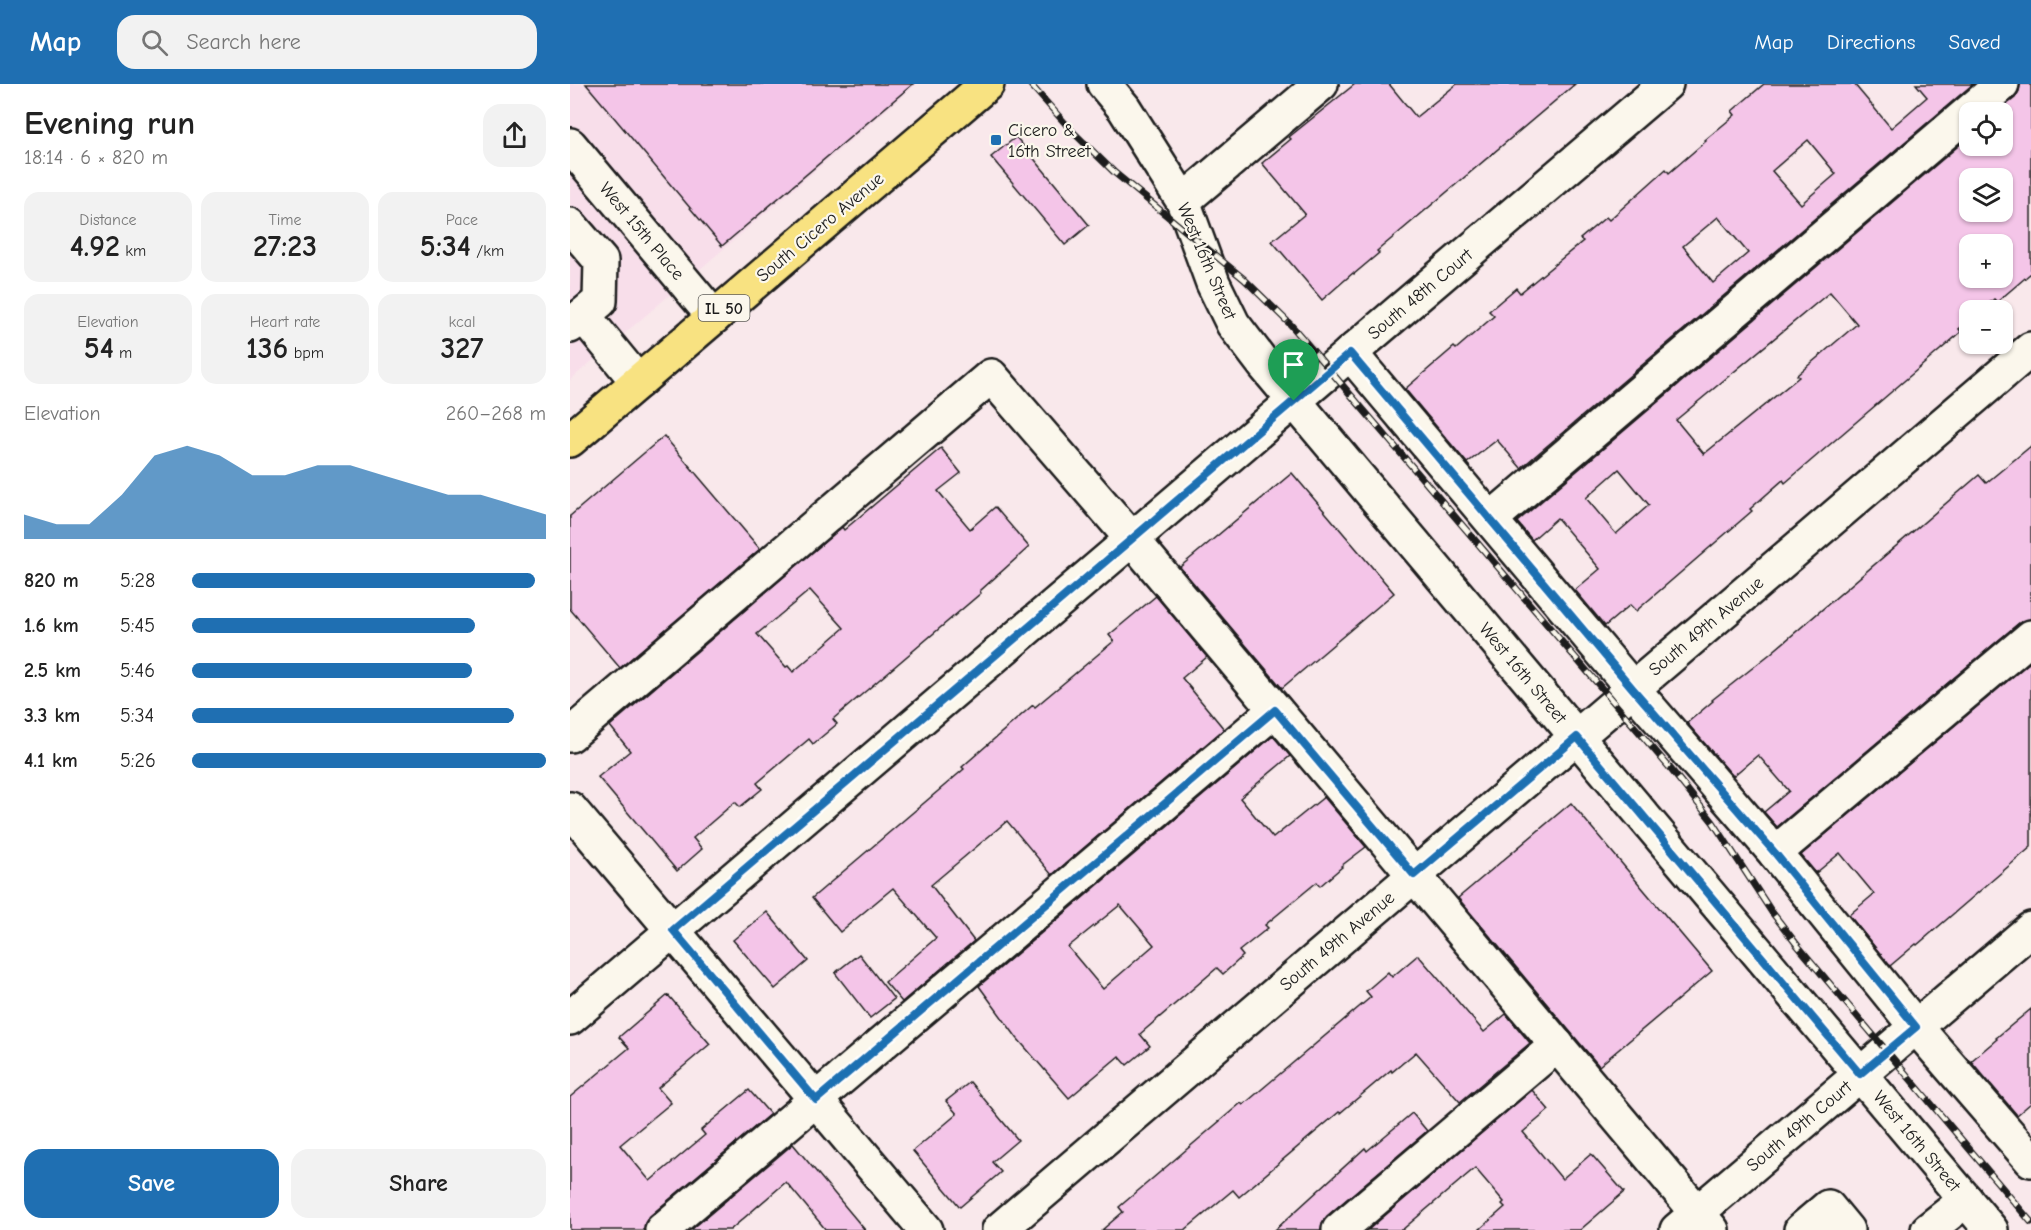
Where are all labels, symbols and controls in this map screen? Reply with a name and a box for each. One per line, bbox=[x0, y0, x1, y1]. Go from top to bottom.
search box bbox=[117, 15, 537, 69]
text: Map bbox=[30, 26, 81, 58]
icon: search bbox=[138, 26, 171, 59]
text: Search here bbox=[186, 29, 301, 55]
text: Map bbox=[1754, 30, 1794, 54]
text: Directions bbox=[1827, 30, 1916, 54]
text: Saved bbox=[1949, 30, 2001, 54]
map controls bbox=[1959, 102, 2013, 354]
button: locate bbox=[1959, 102, 2013, 156]
text: Evening run bbox=[24, 104, 195, 142]
button: share bbox=[483, 104, 546, 167]
place label: Cicero & 16th Street bbox=[1008, 120, 1092, 162]
marker: Cicero & 16th Street bbox=[989, 133, 1003, 147]
text: 18:14 · 6 × 820 m bbox=[24, 146, 168, 169]
street label: South Cicero Avenue bbox=[752, 168, 888, 287]
button: layers bbox=[1959, 168, 2013, 222]
street label: West 15th Place bbox=[595, 178, 688, 284]
street label: West 16th Street bbox=[1172, 200, 1241, 324]
text: Distance bbox=[79, 211, 137, 229]
text: Time bbox=[268, 211, 302, 229]
text: Pace bbox=[446, 211, 478, 229]
text: 4.92 bbox=[70, 229, 120, 264]
text: 27:23 bbox=[253, 229, 317, 264]
text: 5:34 bbox=[420, 229, 471, 264]
button: + bbox=[1959, 234, 2013, 288]
text: km bbox=[120, 242, 146, 260]
text: /km bbox=[471, 242, 504, 260]
street label: South 48th Court bbox=[1364, 244, 1478, 344]
road number: IL 50 bbox=[698, 295, 750, 321]
button: − bbox=[1959, 300, 2013, 354]
text: Elevation bbox=[77, 313, 139, 331]
text: Heart rate bbox=[250, 313, 320, 331]
text: kcal bbox=[449, 313, 475, 331]
text: 54 bbox=[84, 331, 114, 366]
text: 136 bbox=[246, 331, 288, 366]
text: 327 bbox=[441, 331, 483, 366]
pin bbox=[1268, 339, 1319, 401]
text: m bbox=[114, 344, 132, 362]
text: bpm bbox=[288, 344, 324, 362]
icon: arrive bbox=[1277, 348, 1310, 381]
text: Elevation bbox=[24, 402, 101, 425]
text: 260–268 m bbox=[446, 402, 546, 425]
text: 820 m bbox=[24, 569, 79, 592]
text: 5:28 bbox=[120, 569, 155, 592]
street label: South 49th Avenue bbox=[1645, 572, 1768, 681]
text: 1.6 km bbox=[24, 614, 79, 637]
text: 5:45 bbox=[120, 614, 155, 637]
street label: West 16th Street bbox=[1474, 619, 1571, 729]
text: 2.5 km bbox=[24, 659, 81, 682]
text: 5:46 bbox=[120, 659, 155, 682]
text: 3.3 km bbox=[24, 704, 80, 727]
text: 5:34 bbox=[120, 704, 154, 727]
text: 4.1 km bbox=[24, 749, 78, 772]
text: 5:26 bbox=[120, 749, 156, 772]
street label: South 49th Avenue bbox=[1276, 887, 1399, 996]
street label: South 49th Court bbox=[1743, 1076, 1857, 1176]
street label: West 16th Street bbox=[1868, 1087, 1965, 1197]
button: Save bbox=[24, 1149, 279, 1218]
button: Share bbox=[291, 1149, 546, 1218]

